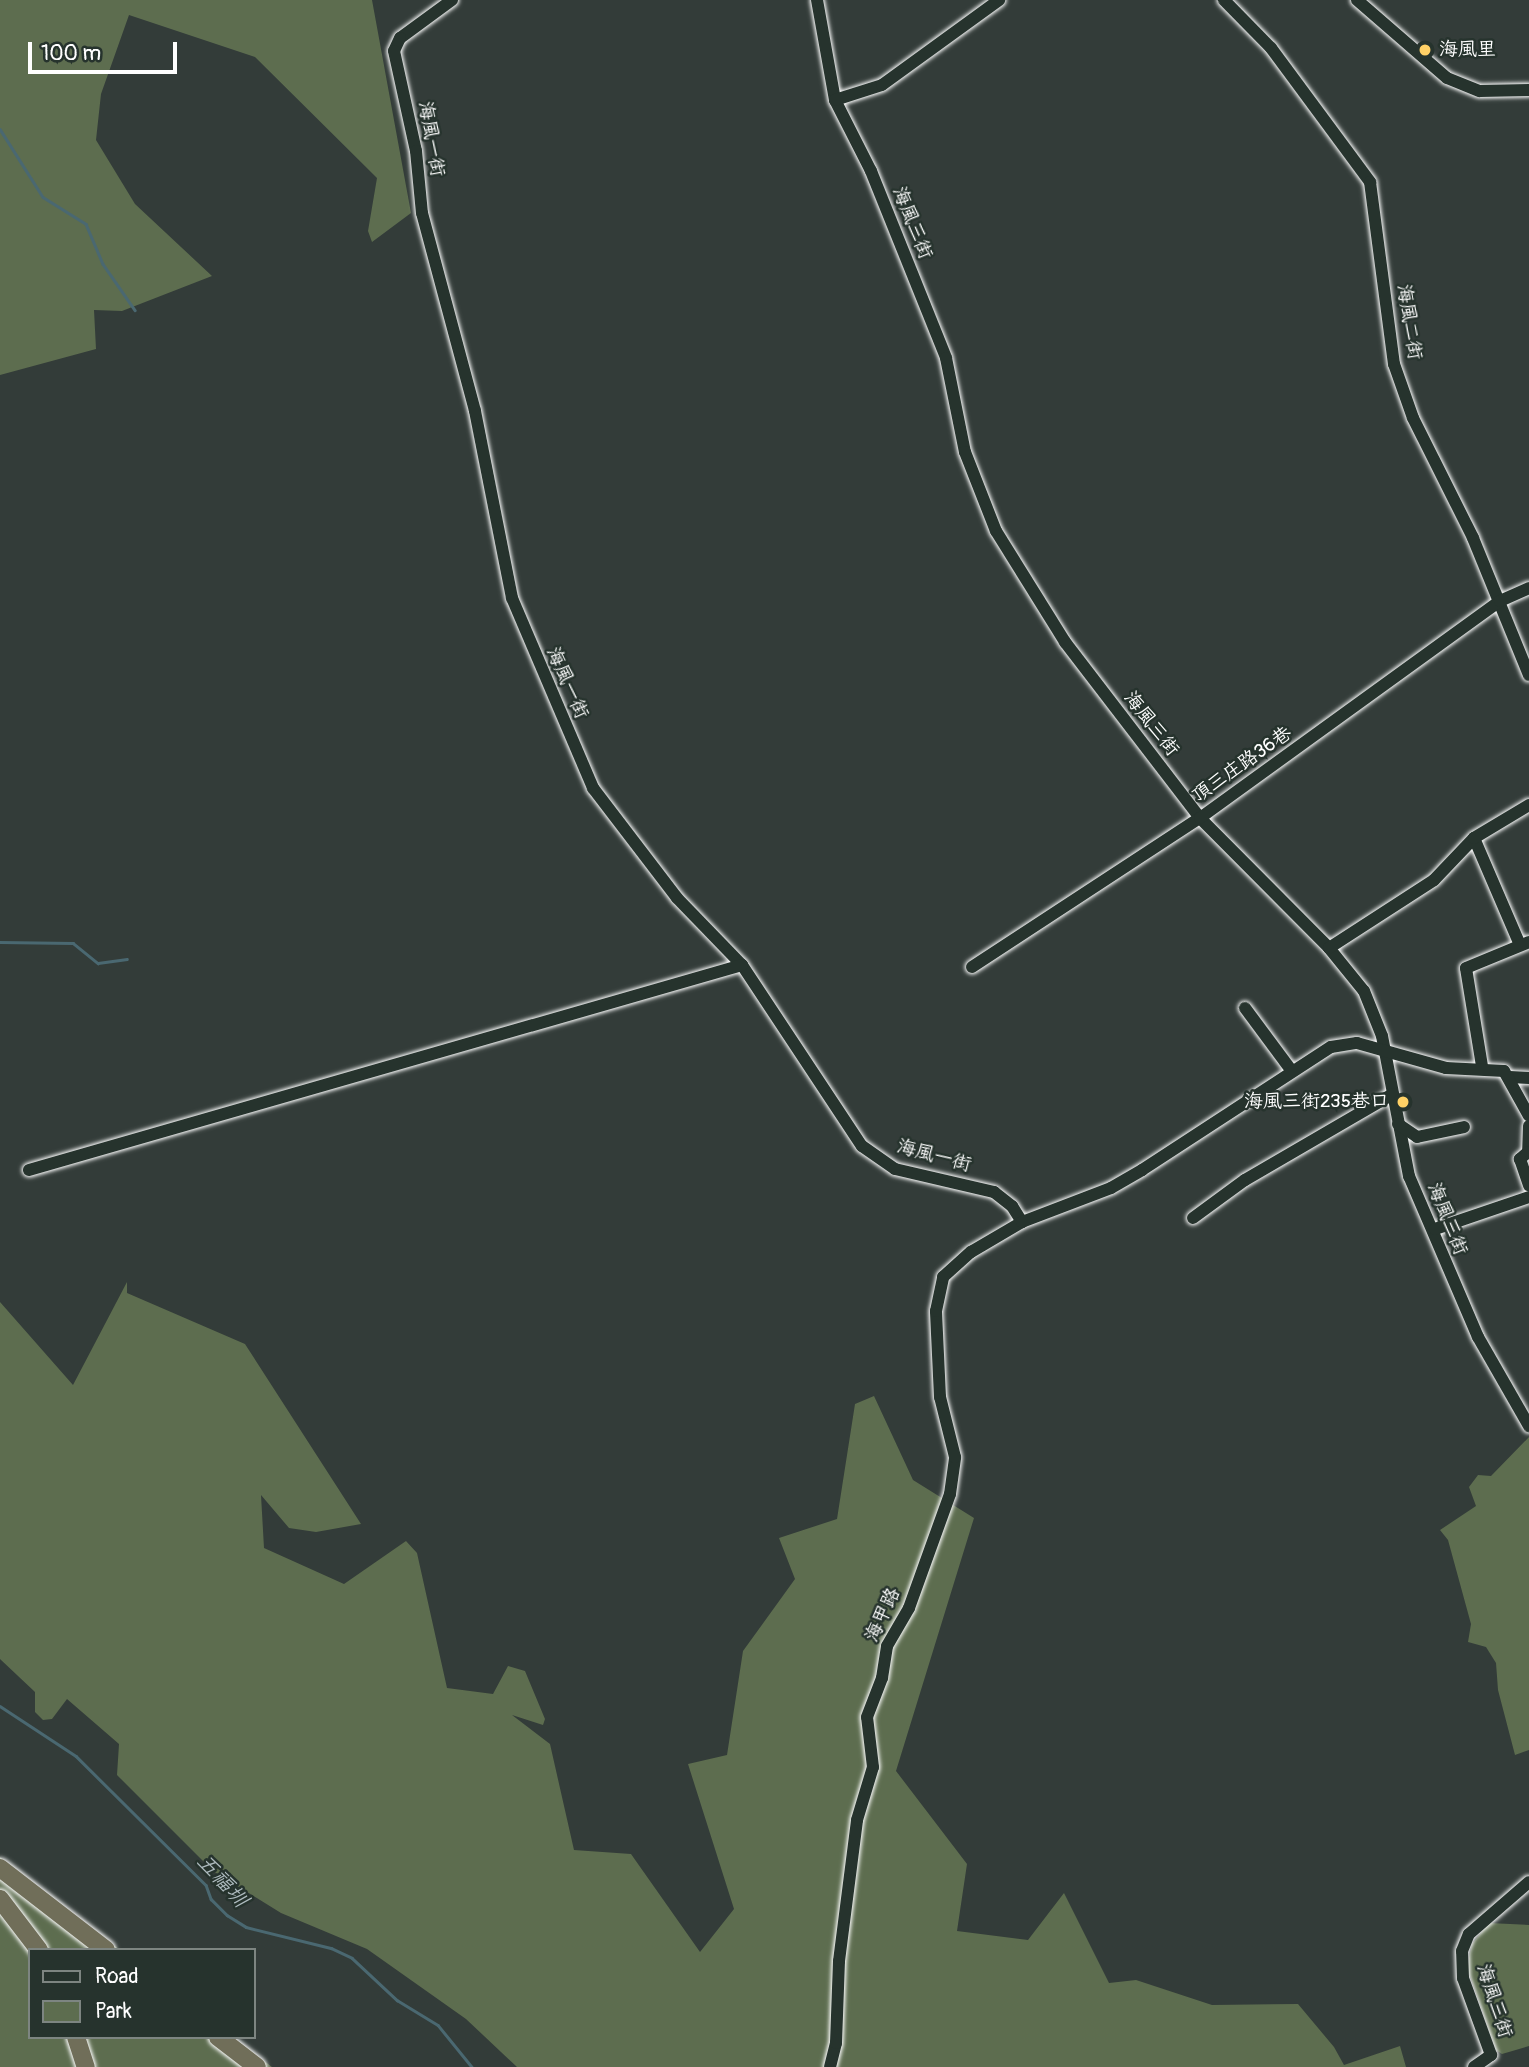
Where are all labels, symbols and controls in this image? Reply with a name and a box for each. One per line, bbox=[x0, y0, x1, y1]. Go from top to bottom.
scale bar bbox=[32, 28, 180, 72]
place label: 海風里 bbox=[1439, 39, 1496, 61]
text: 100 m bbox=[41, 40, 101, 67]
marker: 海風里 bbox=[1417, 42, 1433, 58]
street label: 海風一街 bbox=[413, 100, 449, 178]
street label: 海風三街 bbox=[887, 183, 937, 263]
street label: 海風二街 bbox=[1392, 283, 1426, 361]
street label: 海風一街 bbox=[541, 644, 593, 722]
street label: 海風三街 bbox=[1119, 687, 1183, 761]
street label: 頂三庄路36巷 bbox=[1188, 722, 1296, 808]
place label: 海風三街235巷口 bbox=[1244, 1091, 1389, 1113]
marker: 海風三街235巷口 bbox=[1395, 1094, 1411, 1110]
street label: 海風一街 bbox=[894, 1135, 974, 1177]
street label: 海風三街 bbox=[1422, 1179, 1472, 1259]
street label: 海甲路 bbox=[861, 1584, 905, 1646]
water label: 五福圳 bbox=[191, 1849, 253, 1913]
legend bbox=[28, 1948, 256, 2039]
street label: 海風三街 bbox=[1471, 1961, 1517, 2041]
text: Road bbox=[95, 1963, 139, 1990]
text: Park bbox=[95, 1998, 132, 2025]

